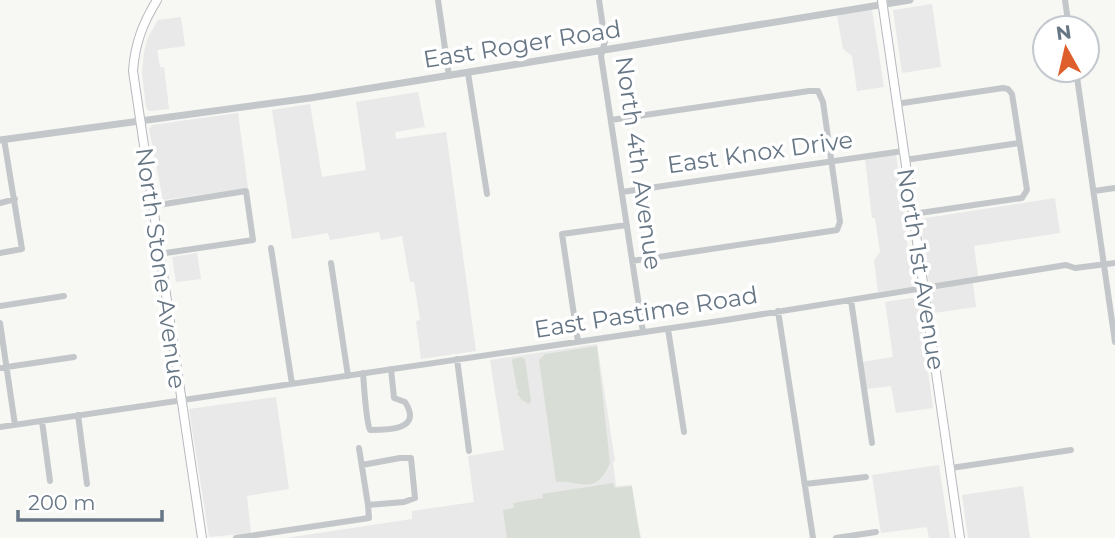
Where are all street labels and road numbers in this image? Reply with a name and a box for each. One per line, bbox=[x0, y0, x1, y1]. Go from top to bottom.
street label: East Roger Road bbox=[421, 14, 623, 74]
street label: North 4th Avenue bbox=[610, 54, 668, 272]
street label: East Knox Drive bbox=[665, 125, 855, 179]
street label: North Stone Avenue bbox=[130, 145, 192, 391]
street label: North 1st Avenue bbox=[891, 166, 951, 372]
street label: East Pastime Road bbox=[532, 280, 760, 344]

